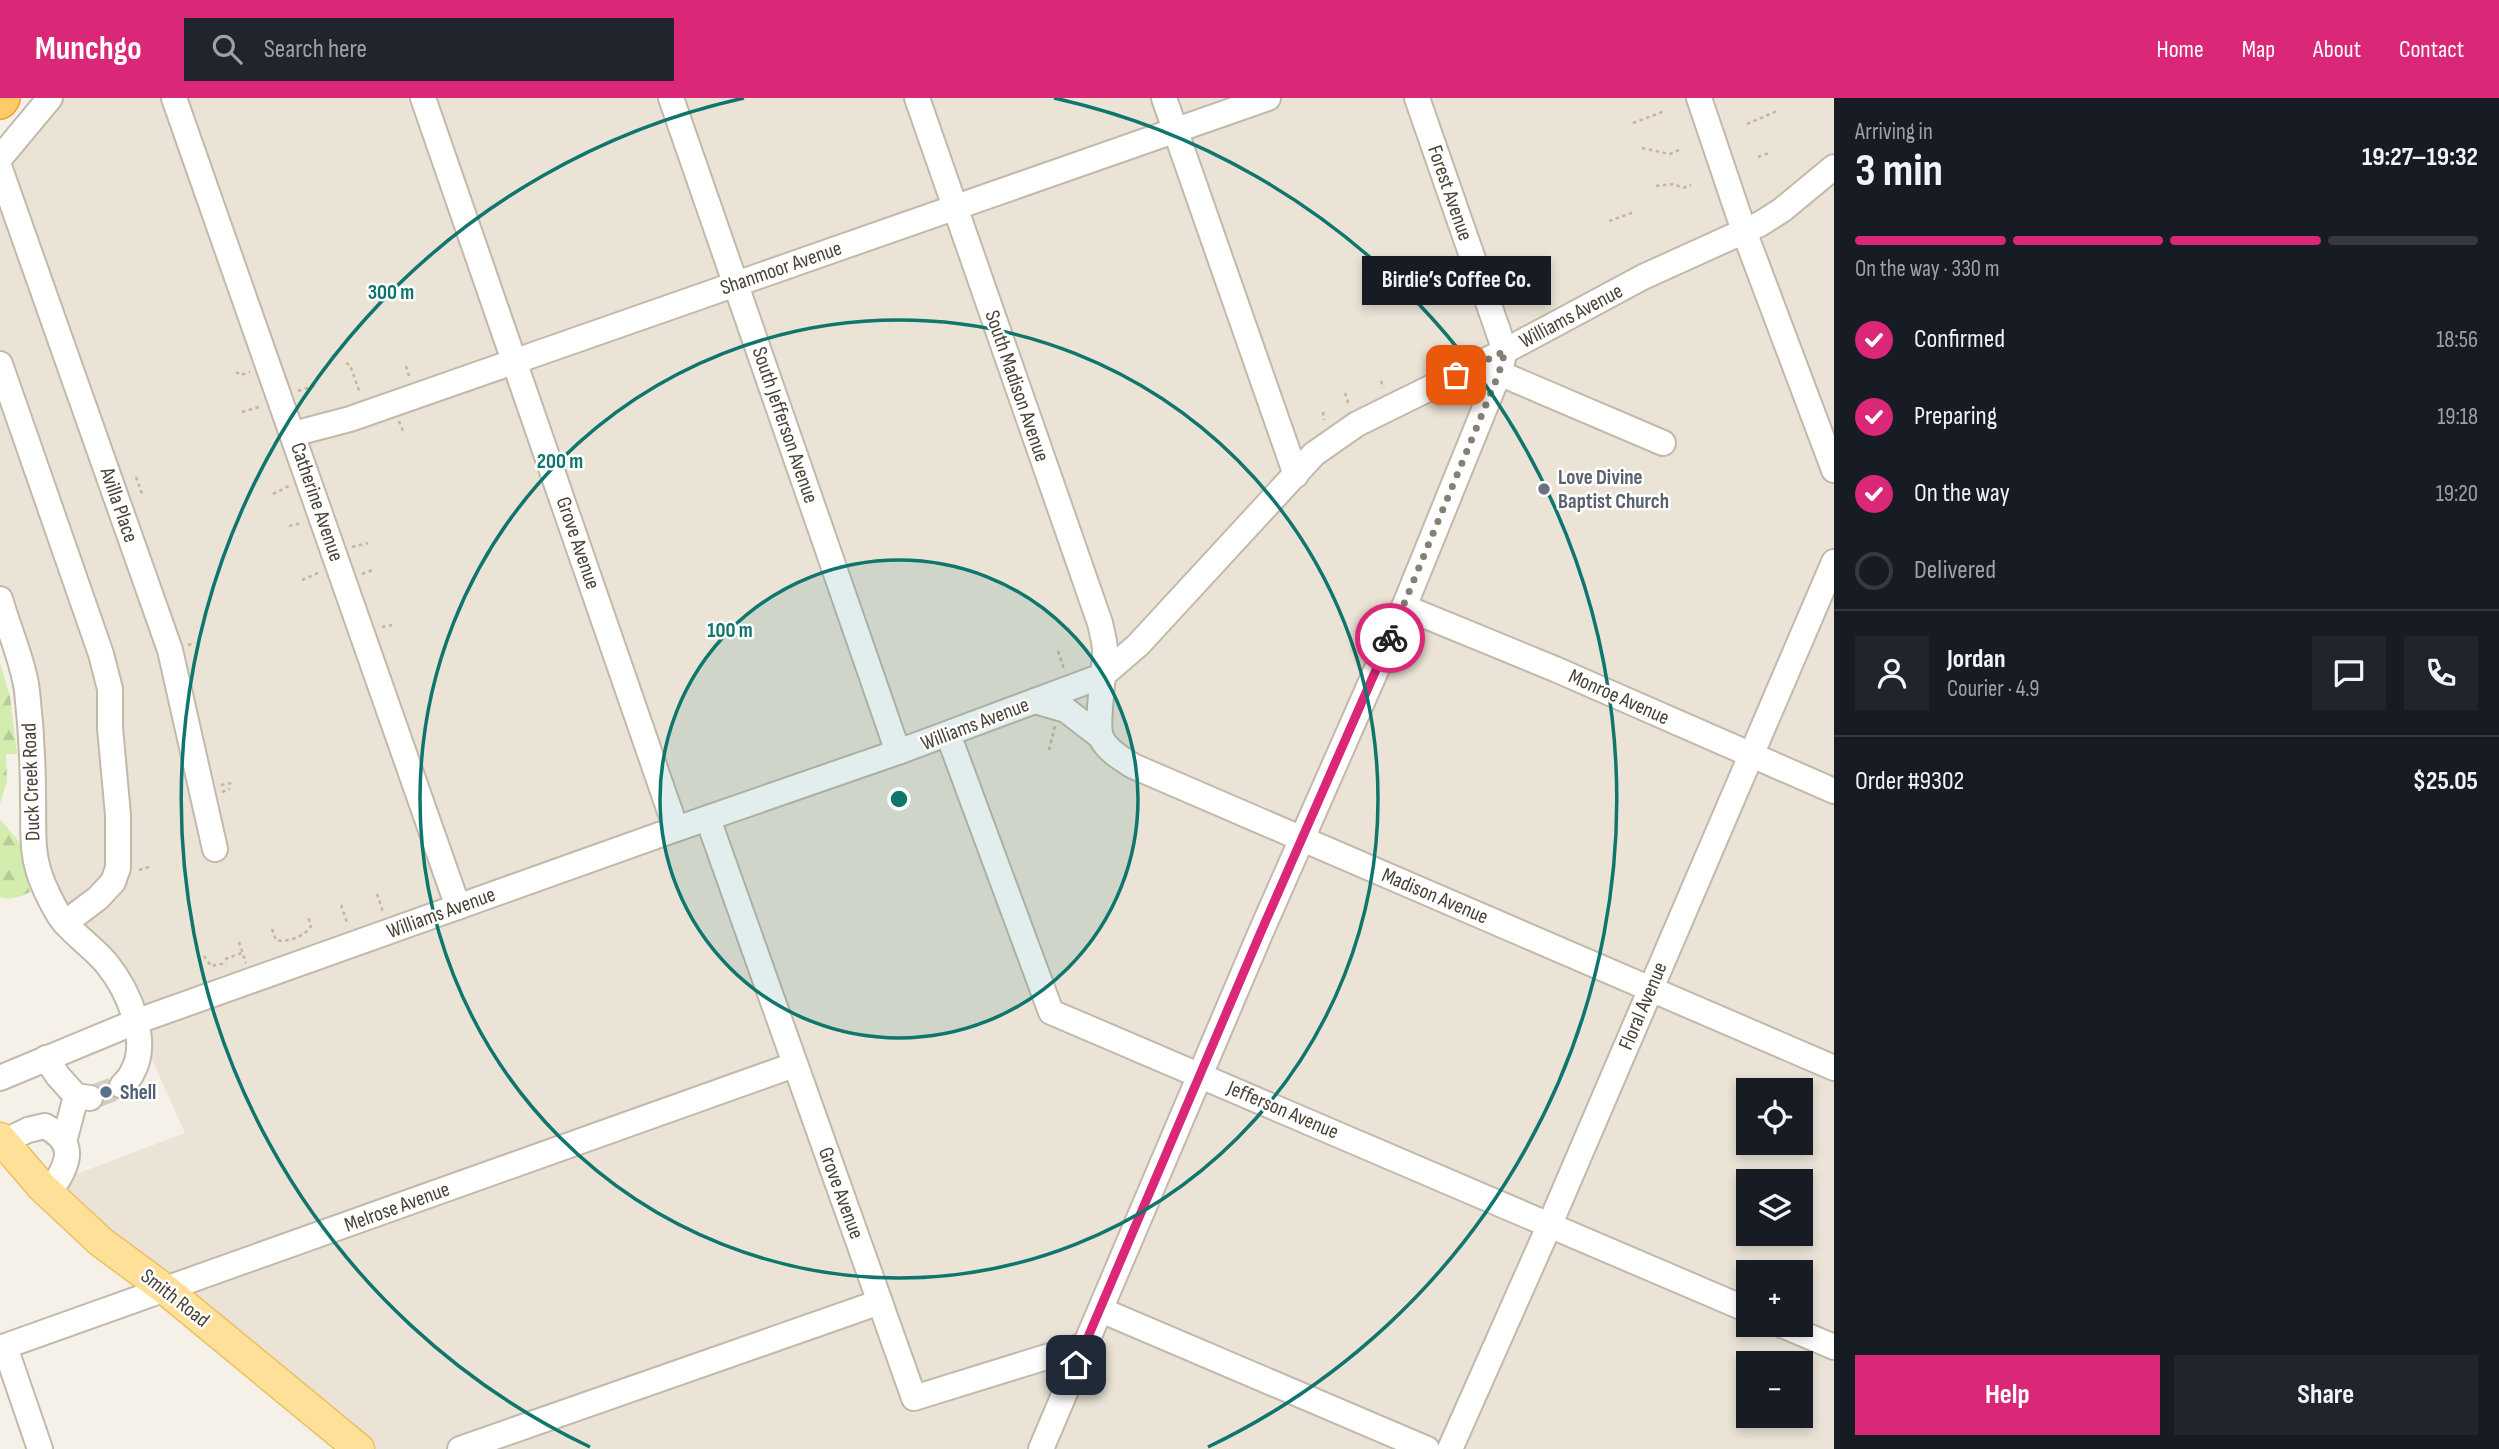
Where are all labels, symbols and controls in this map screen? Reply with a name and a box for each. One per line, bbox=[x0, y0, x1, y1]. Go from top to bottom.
search box bbox=[184, 18, 674, 81]
text: Munchgo bbox=[35, 29, 142, 69]
icon: search bbox=[208, 30, 246, 68]
text: Search here bbox=[264, 34, 367, 65]
text: Home bbox=[2156, 35, 2204, 64]
text: Map bbox=[2242, 35, 2275, 64]
text: About bbox=[2313, 35, 2361, 64]
text: Contact bbox=[2399, 35, 2464, 64]
text: Arriving in bbox=[1855, 118, 1933, 146]
street label: Forest Avenue bbox=[1422, 142, 1478, 244]
text: 19:27–19:32 bbox=[2362, 142, 2478, 173]
text: 3 min bbox=[1855, 144, 1943, 199]
street label: Shanmoor Avenue bbox=[717, 236, 845, 300]
text: On the way · 330 m bbox=[1855, 255, 2000, 283]
callout: Birdie’s Coffee Co. bbox=[1362, 256, 1550, 305]
text: Birdie’s Coffee Co. bbox=[1382, 266, 1531, 294]
street label: Williams Avenue bbox=[1515, 278, 1627, 354]
text: 300 m bbox=[368, 280, 414, 305]
street label: South Madison Avenue bbox=[979, 307, 1055, 465]
icon: check bbox=[1855, 321, 1893, 359]
text: Confirmed bbox=[1914, 324, 2005, 355]
text: 18:56 bbox=[2436, 326, 2478, 354]
street label: South Jefferson Avenue bbox=[747, 344, 823, 506]
pin bbox=[1426, 345, 1486, 405]
icon: bag bbox=[1437, 356, 1475, 394]
icon: check bbox=[1855, 398, 1893, 436]
text: Preparing bbox=[1914, 401, 1997, 432]
text: 19:18 bbox=[2437, 403, 2478, 431]
street label: Catherine Avenue bbox=[285, 439, 349, 565]
text: 200 m bbox=[537, 449, 583, 474]
street label: Avilla Place bbox=[94, 463, 143, 546]
place label: Love Divine Baptist Church bbox=[1558, 465, 1669, 514]
icon: check bbox=[1855, 475, 1893, 513]
text: On the way bbox=[1914, 478, 2010, 509]
text: 19:20 bbox=[2436, 480, 2478, 508]
marker: Love Divine Baptist Church bbox=[1536, 481, 1552, 497]
street label: Grove Avenue bbox=[551, 494, 605, 592]
text: Delivered bbox=[1914, 555, 1996, 586]
courier bbox=[1355, 603, 1425, 673]
text: 100 m bbox=[707, 618, 753, 643]
icon: bike bbox=[1371, 619, 1409, 657]
button: person bbox=[1855, 636, 1929, 710]
button: chat bbox=[2312, 636, 2386, 710]
button: phone bbox=[2404, 636, 2478, 710]
text: Jordan bbox=[1947, 644, 2005, 675]
street label: Monroe Avenue bbox=[1565, 664, 1673, 730]
text: Courier · 4.9 bbox=[1947, 675, 2039, 703]
street label: Williams Avenue bbox=[918, 692, 1032, 756]
street label: Duck Creek Road bbox=[16, 723, 46, 841]
text: Order #9302 bbox=[1855, 766, 1964, 797]
text: $25.05 bbox=[2413, 766, 2478, 797]
centre of rings bbox=[887, 787, 911, 811]
street label: Madison Avenue bbox=[1378, 862, 1492, 930]
street label: Williams Avenue bbox=[383, 882, 499, 944]
street label: Floral Avenue bbox=[1613, 958, 1673, 1054]
street label: Jefferson Avenue bbox=[1223, 1075, 1342, 1145]
map controls bbox=[1736, 1078, 1813, 1428]
button: locate bbox=[1736, 1078, 1813, 1155]
place label: Shell bbox=[120, 1080, 156, 1105]
marker: Shell bbox=[98, 1084, 114, 1100]
street label: Grove Avenue bbox=[813, 1144, 869, 1242]
button: layers bbox=[1736, 1169, 1813, 1246]
street label: Melrose Avenue bbox=[341, 1176, 453, 1238]
button: + bbox=[1736, 1260, 1813, 1337]
street label: Smith Road bbox=[136, 1263, 214, 1333]
pin bbox=[1046, 1335, 1106, 1395]
icon: home bbox=[1057, 1346, 1095, 1384]
button: − bbox=[1736, 1351, 1813, 1428]
button: Help bbox=[1855, 1355, 2160, 1435]
button: Share bbox=[2174, 1355, 2478, 1435]

